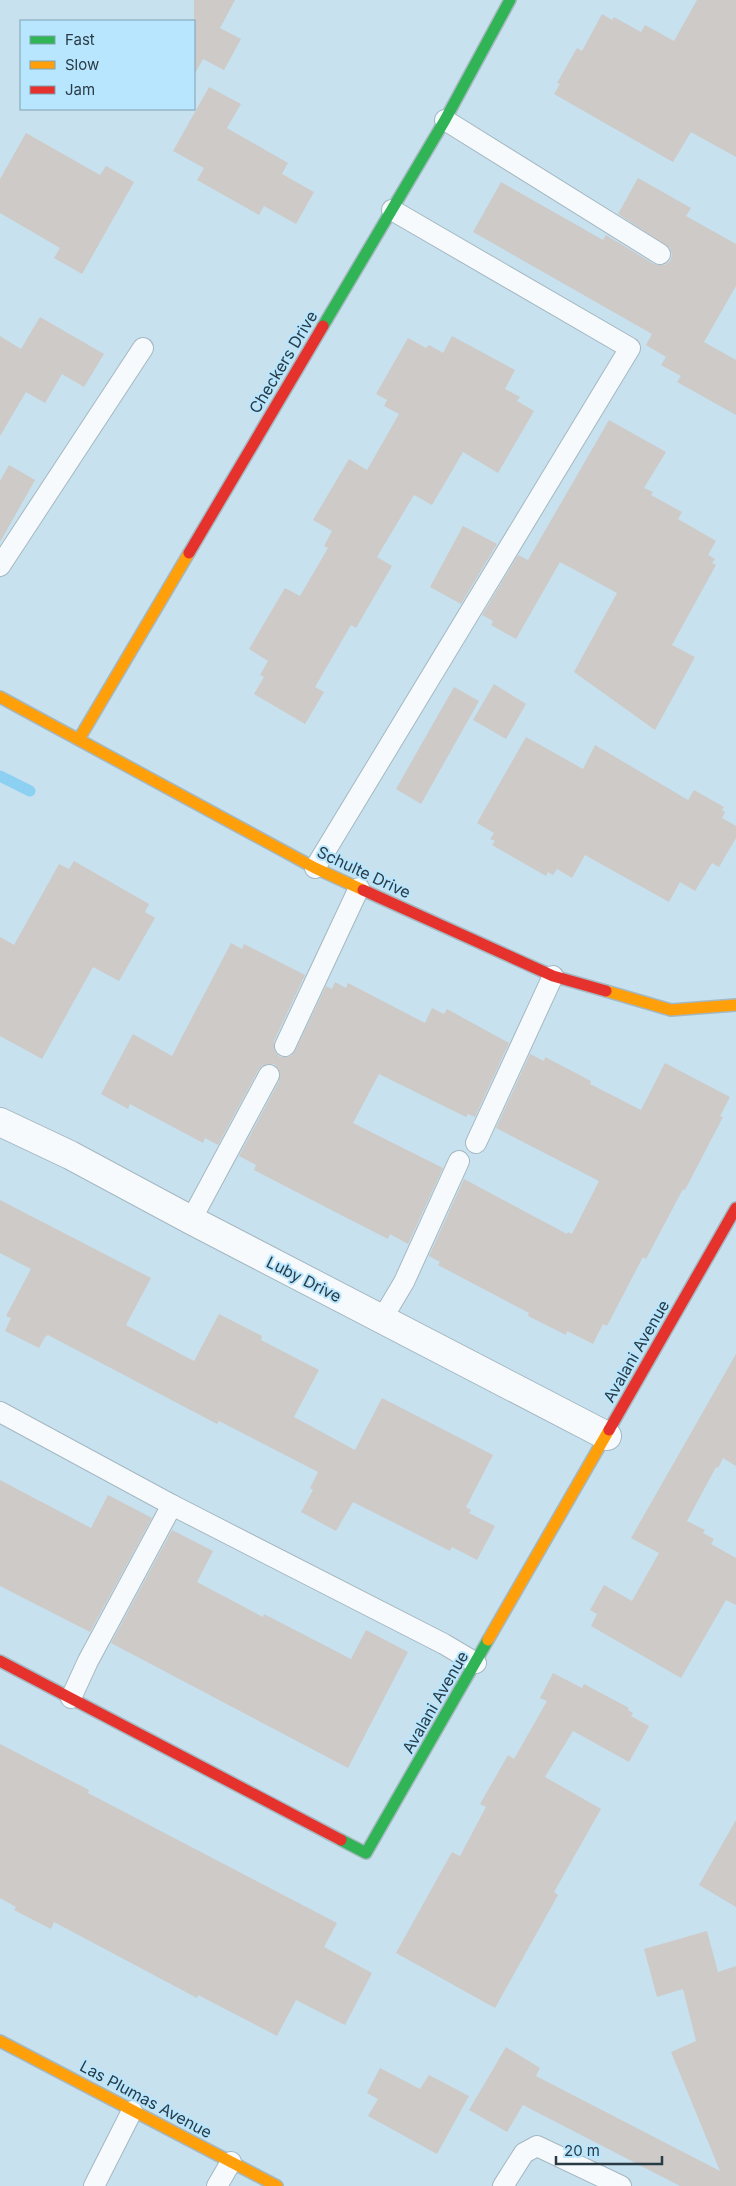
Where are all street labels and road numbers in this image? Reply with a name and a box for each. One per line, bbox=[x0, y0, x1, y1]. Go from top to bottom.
street label: Checkers Drive bbox=[245, 307, 321, 417]
street label: Schulte Drive bbox=[314, 842, 414, 902]
street label: Luby Drive bbox=[263, 1252, 345, 1306]
street label: Avalani Avenue bbox=[599, 1296, 673, 1406]
street label: Avalani Avenue bbox=[398, 1647, 472, 1757]
street label: Las Plumas Avenue bbox=[77, 2056, 215, 2142]

